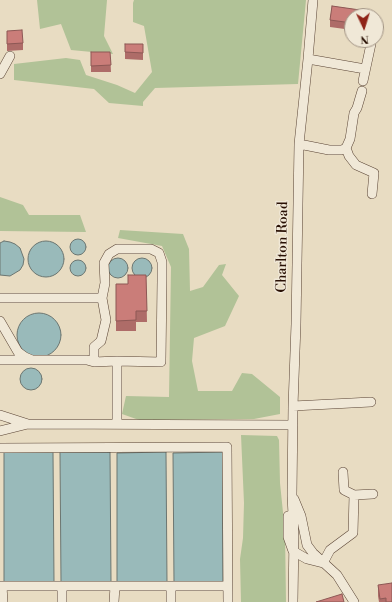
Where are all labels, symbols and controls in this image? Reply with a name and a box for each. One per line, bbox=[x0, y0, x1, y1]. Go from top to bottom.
north arrow bbox=[344, 8, 384, 48]
text: N bbox=[360, 32, 370, 46]
street label: Charlton Road bbox=[274, 201, 292, 293]

